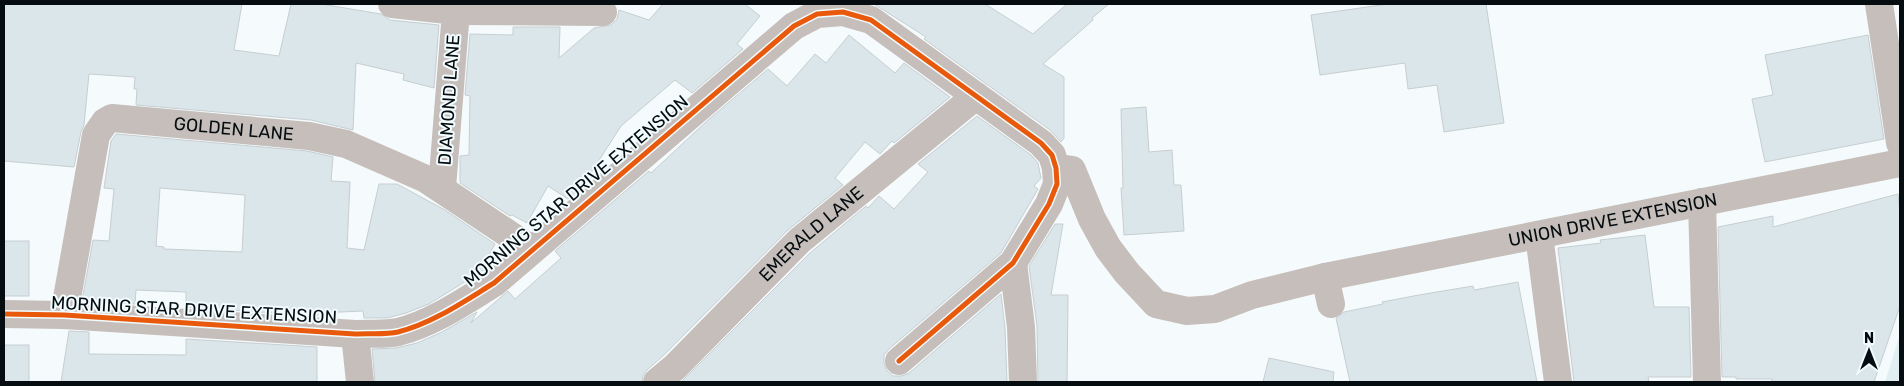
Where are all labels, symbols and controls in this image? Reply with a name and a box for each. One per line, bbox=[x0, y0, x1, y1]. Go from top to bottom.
street label: DIAMOND LANE bbox=[433, 34, 465, 166]
street label: MORNING STAR DRIVE EXTENSION bbox=[459, 91, 693, 291]
street label: GOLDEN LANE bbox=[173, 113, 295, 146]
street label: EMERALD LANE bbox=[754, 182, 868, 286]
street label: UNION DRIVE EXTENSION bbox=[1506, 188, 1719, 251]
street label: MORNING STAR DRIVE EXTENSION bbox=[50, 292, 338, 328]
north arrow bbox=[1844, 326, 1894, 376]
text: N bbox=[1864, 330, 1874, 347]

